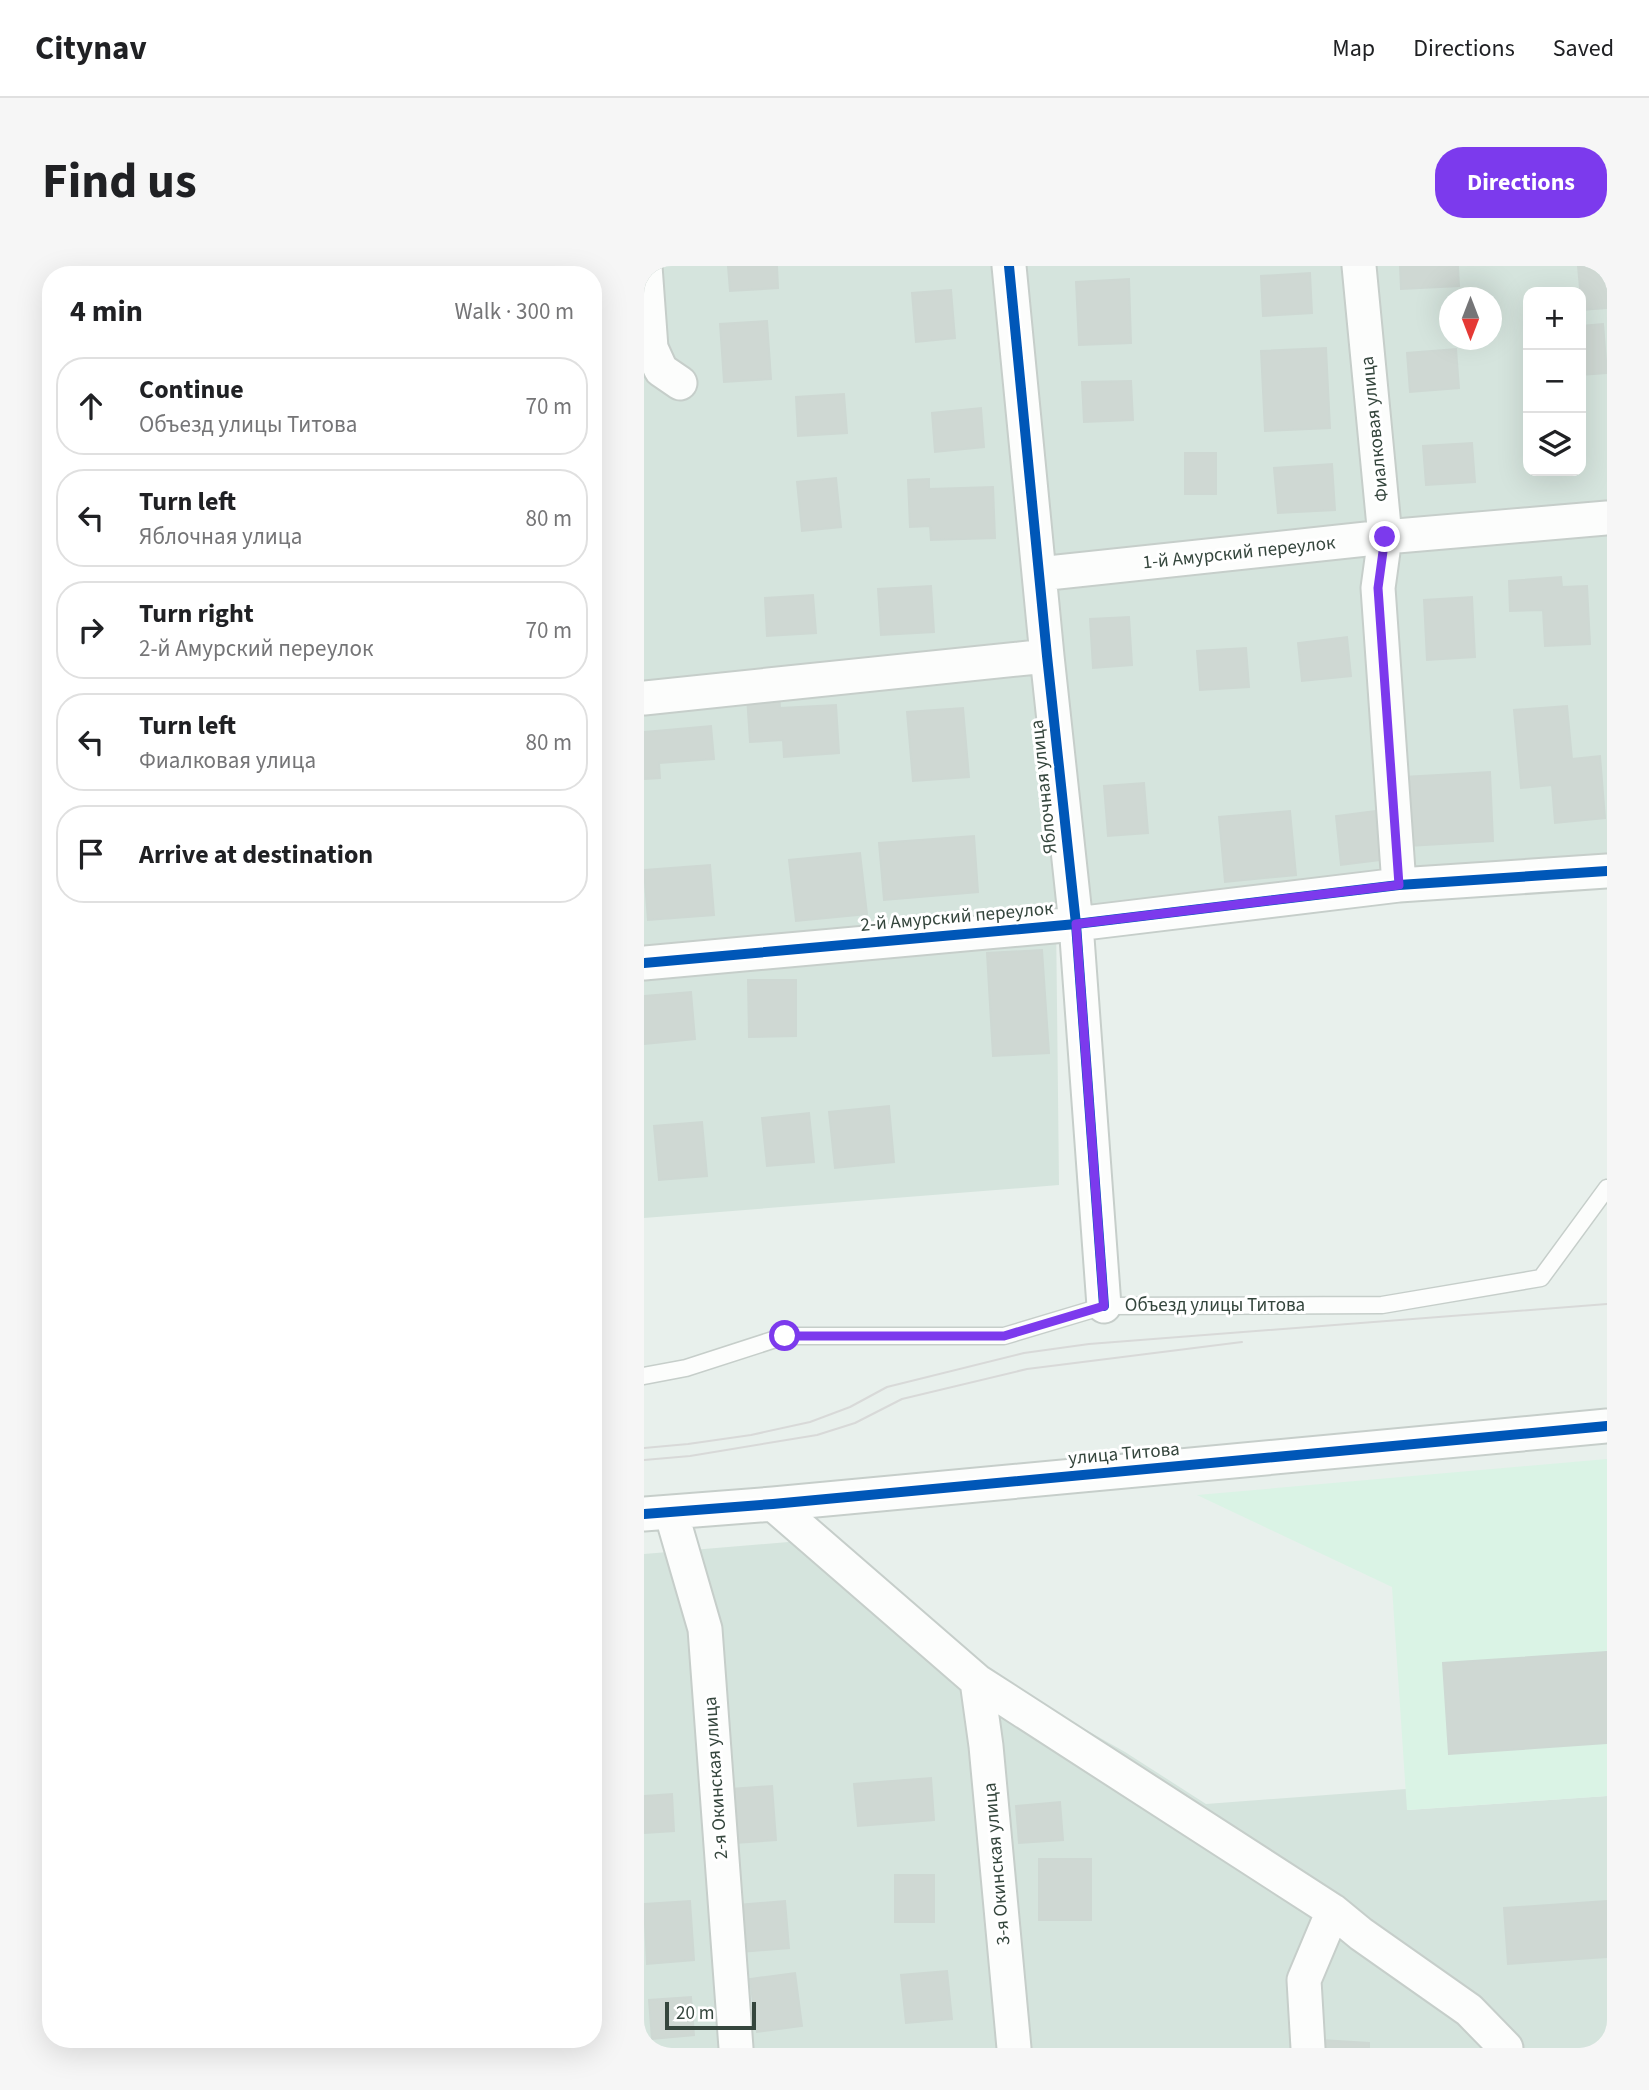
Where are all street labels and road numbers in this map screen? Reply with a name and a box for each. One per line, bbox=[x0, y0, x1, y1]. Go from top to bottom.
street label: Фиалковая улица bbox=[1354, 355, 1396, 503]
street label: 1-й Амурский переулок bbox=[1141, 529, 1337, 577]
street label: Яблочная улица bbox=[1024, 718, 1064, 856]
street label: 2-й Амурский переулок bbox=[859, 895, 1055, 939]
street label: Объезд улицы Титова bbox=[1125, 1292, 1305, 1319]
street label: улица Титова bbox=[1067, 1436, 1181, 1472]
street label: 2-я Окинская улица bbox=[697, 1696, 735, 1860]
street label: 3-я Окинская улица bbox=[976, 1782, 1018, 1946]

